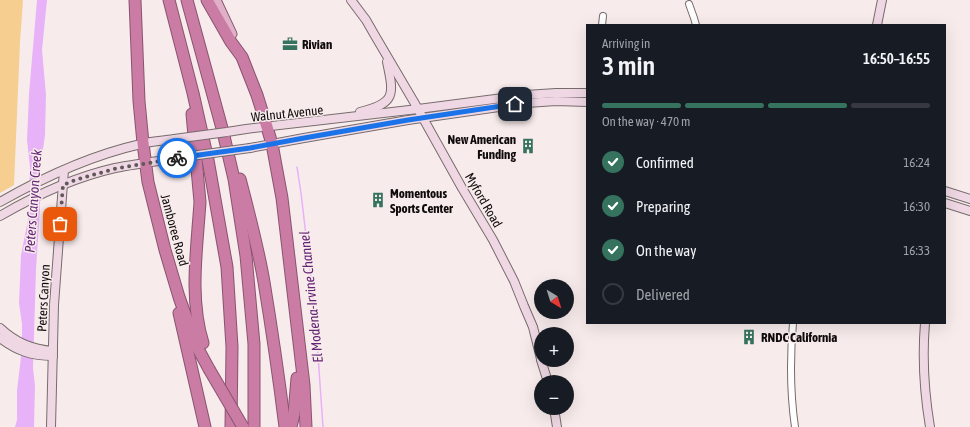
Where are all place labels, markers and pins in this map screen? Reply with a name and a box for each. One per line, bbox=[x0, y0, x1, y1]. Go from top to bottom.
office icon: Rivian bbox=[281, 35, 299, 53]
place label: Rivian bbox=[302, 37, 332, 52]
pin bbox=[498, 87, 532, 121]
place label: New American Funding bbox=[447, 132, 516, 162]
building icon: New American Funding bbox=[519, 137, 537, 155]
place label: Momentous Sports Center bbox=[390, 186, 454, 216]
building icon: Momentous Sports Center bbox=[369, 191, 387, 209]
pin bbox=[43, 207, 77, 241]
building icon: RNDC California bbox=[740, 328, 758, 346]
place label: RNDC California bbox=[761, 330, 837, 345]

